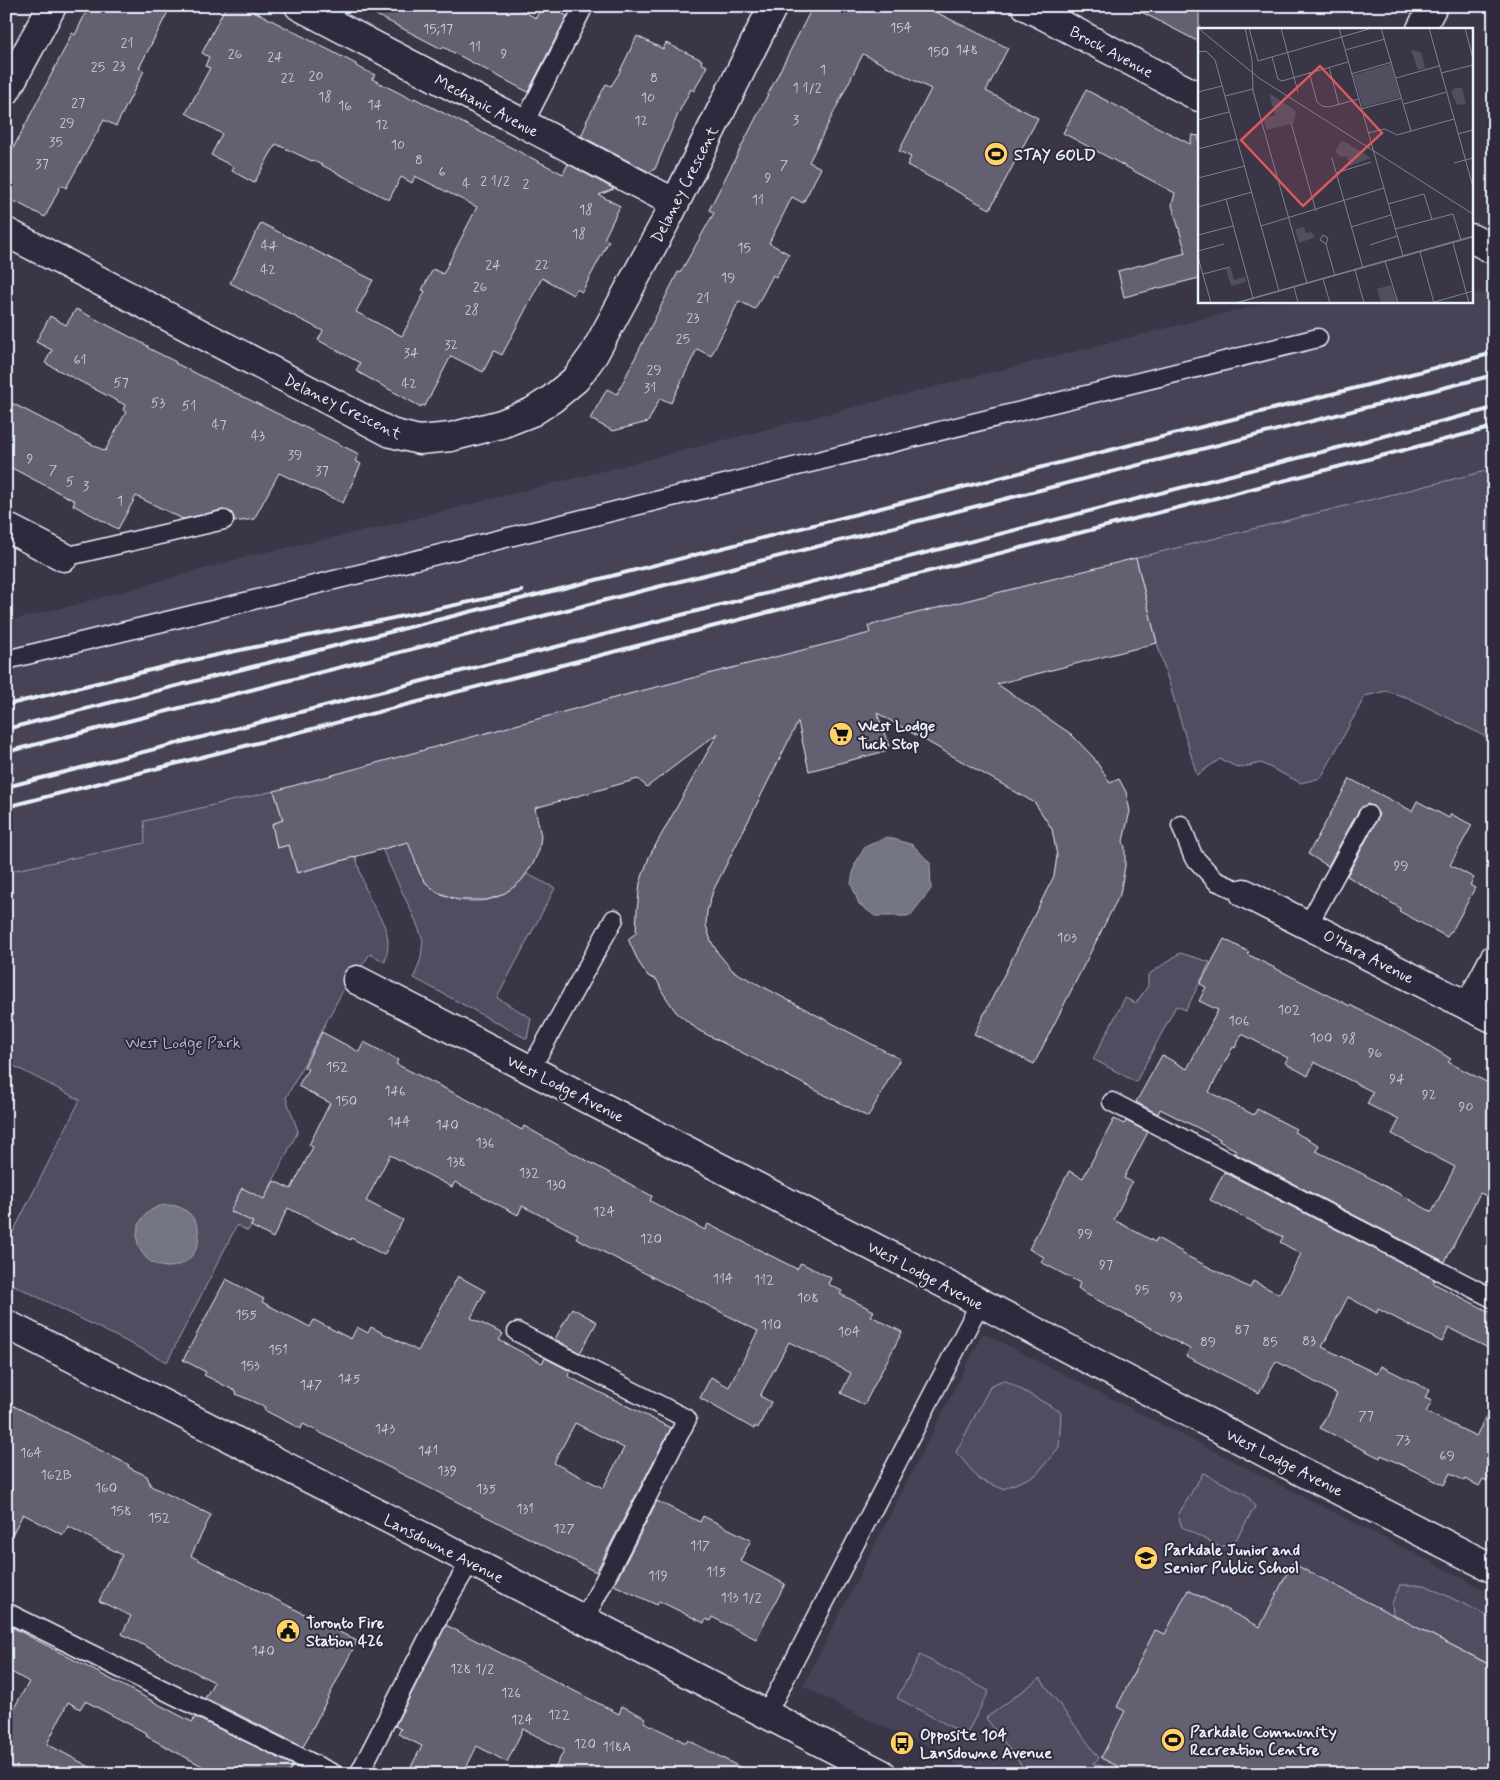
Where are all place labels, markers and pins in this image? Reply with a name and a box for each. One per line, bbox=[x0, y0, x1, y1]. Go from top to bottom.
sports icon: STAY GOLD bbox=[983, 141, 1009, 167]
place label: STAY GOLD bbox=[1014, 145, 1096, 166]
place label: West Lodge Tuck Stop bbox=[857, 716, 935, 755]
supermarket icon: West Lodge Tuck Stop bbox=[828, 721, 854, 747]
place label: Parkdale Junior and Senior Public School bbox=[1164, 1540, 1300, 1579]
school or university icon: Parkdale Junior and Senior Public School bbox=[1133, 1545, 1159, 1571]
place label: Toronto Fire Station 426 bbox=[306, 1613, 385, 1652]
public building icon: Toronto Fire Station 426 bbox=[275, 1618, 301, 1644]
place label: Parkdale Community Recreation Centre bbox=[1190, 1722, 1337, 1761]
place label: Opposite 104 Lansdowne Avenue bbox=[920, 1725, 1052, 1764]
sports icon: Parkdale Community Recreation Centre bbox=[1160, 1727, 1186, 1753]
bus stop icon: Opposite 104 Lansdowne Avenue bbox=[889, 1730, 915, 1756]

